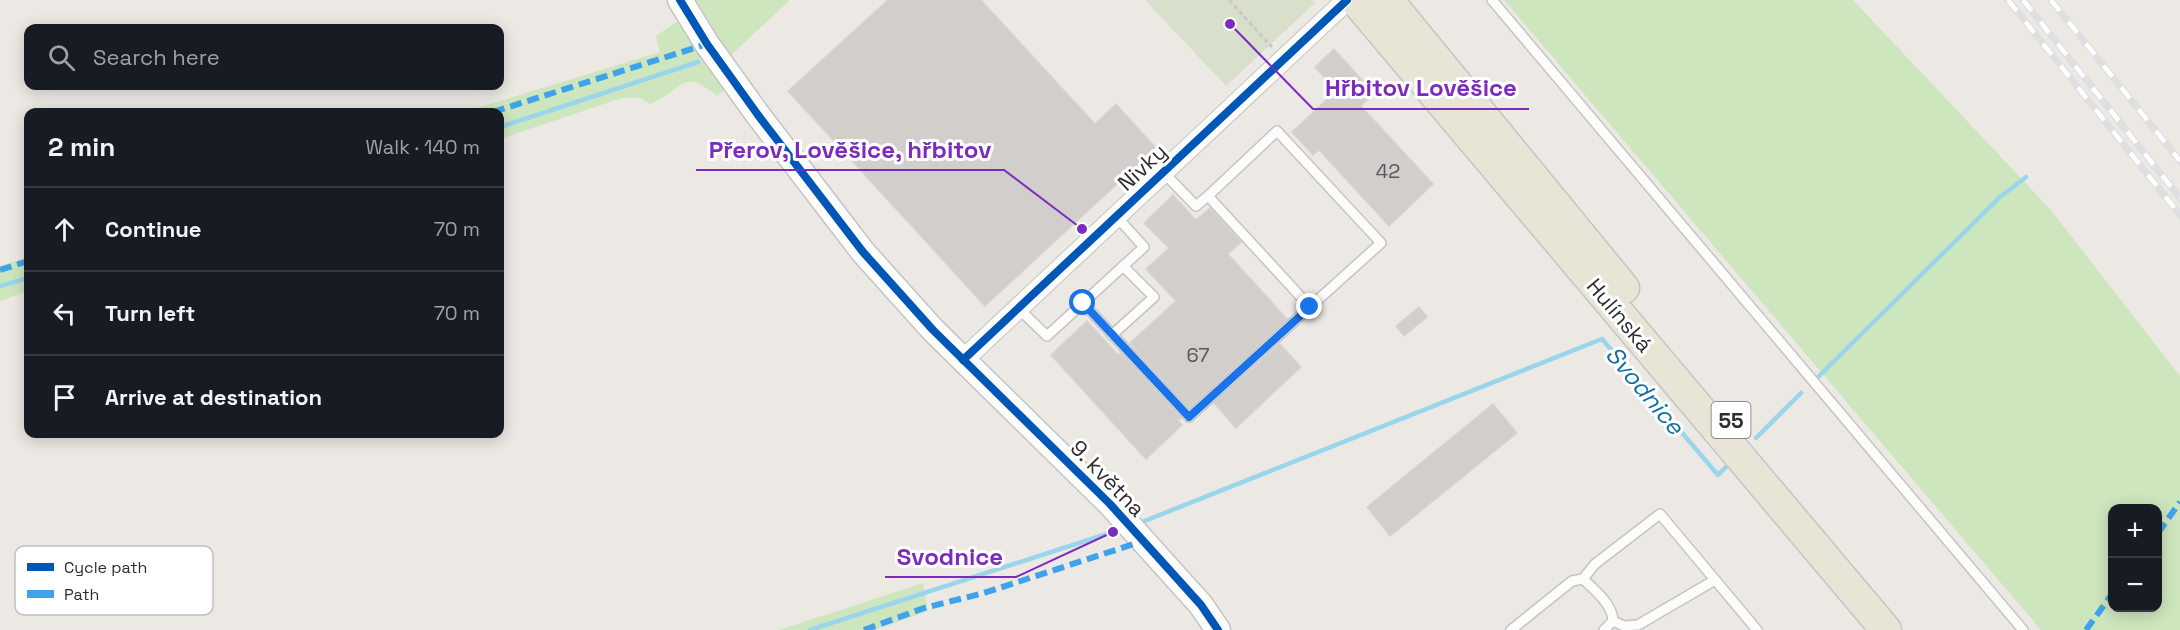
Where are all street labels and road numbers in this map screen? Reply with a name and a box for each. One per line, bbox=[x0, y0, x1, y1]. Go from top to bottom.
street label: Nivky bbox=[1112, 137, 1172, 197]
street label: Hulínská bbox=[1581, 272, 1659, 358]
road number: 55 bbox=[1712, 402, 1750, 438]
street label: 9. května bbox=[1065, 434, 1152, 522]

